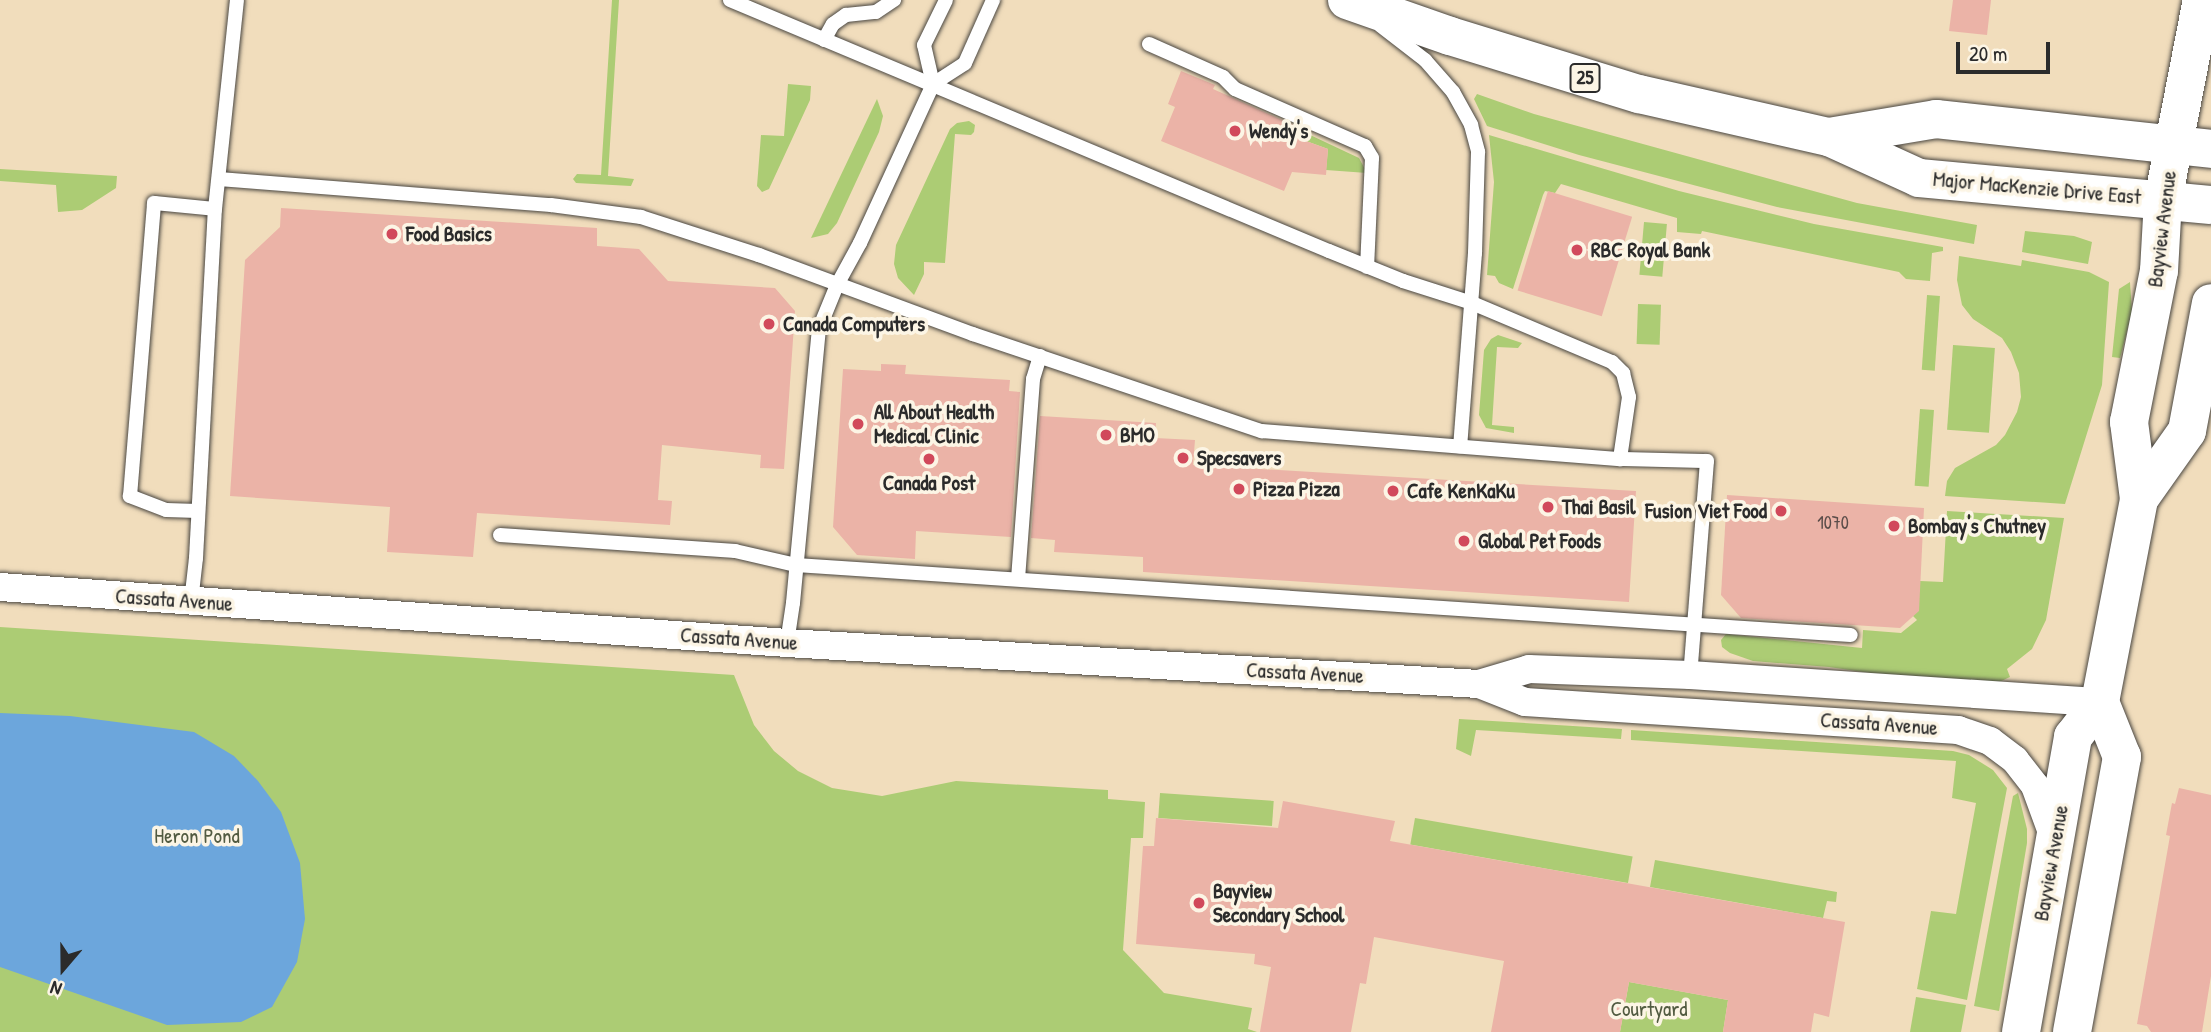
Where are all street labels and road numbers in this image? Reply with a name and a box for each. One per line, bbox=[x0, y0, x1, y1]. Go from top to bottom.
road number: 25 bbox=[1569, 62, 1601, 94]
street label: Major MacKenzie Drive East bbox=[1932, 166, 2142, 210]
street label: Bayview Avenue bbox=[2142, 169, 2182, 289]
street label: Cassata Avenue bbox=[114, 583, 234, 617]
street label: Cassata Avenue bbox=[679, 622, 799, 656]
street label: Cassata Avenue bbox=[1246, 657, 1364, 689]
street label: Cassata Avenue bbox=[1819, 707, 1939, 741]
street label: Bayview Avenue bbox=[2028, 803, 2074, 923]

